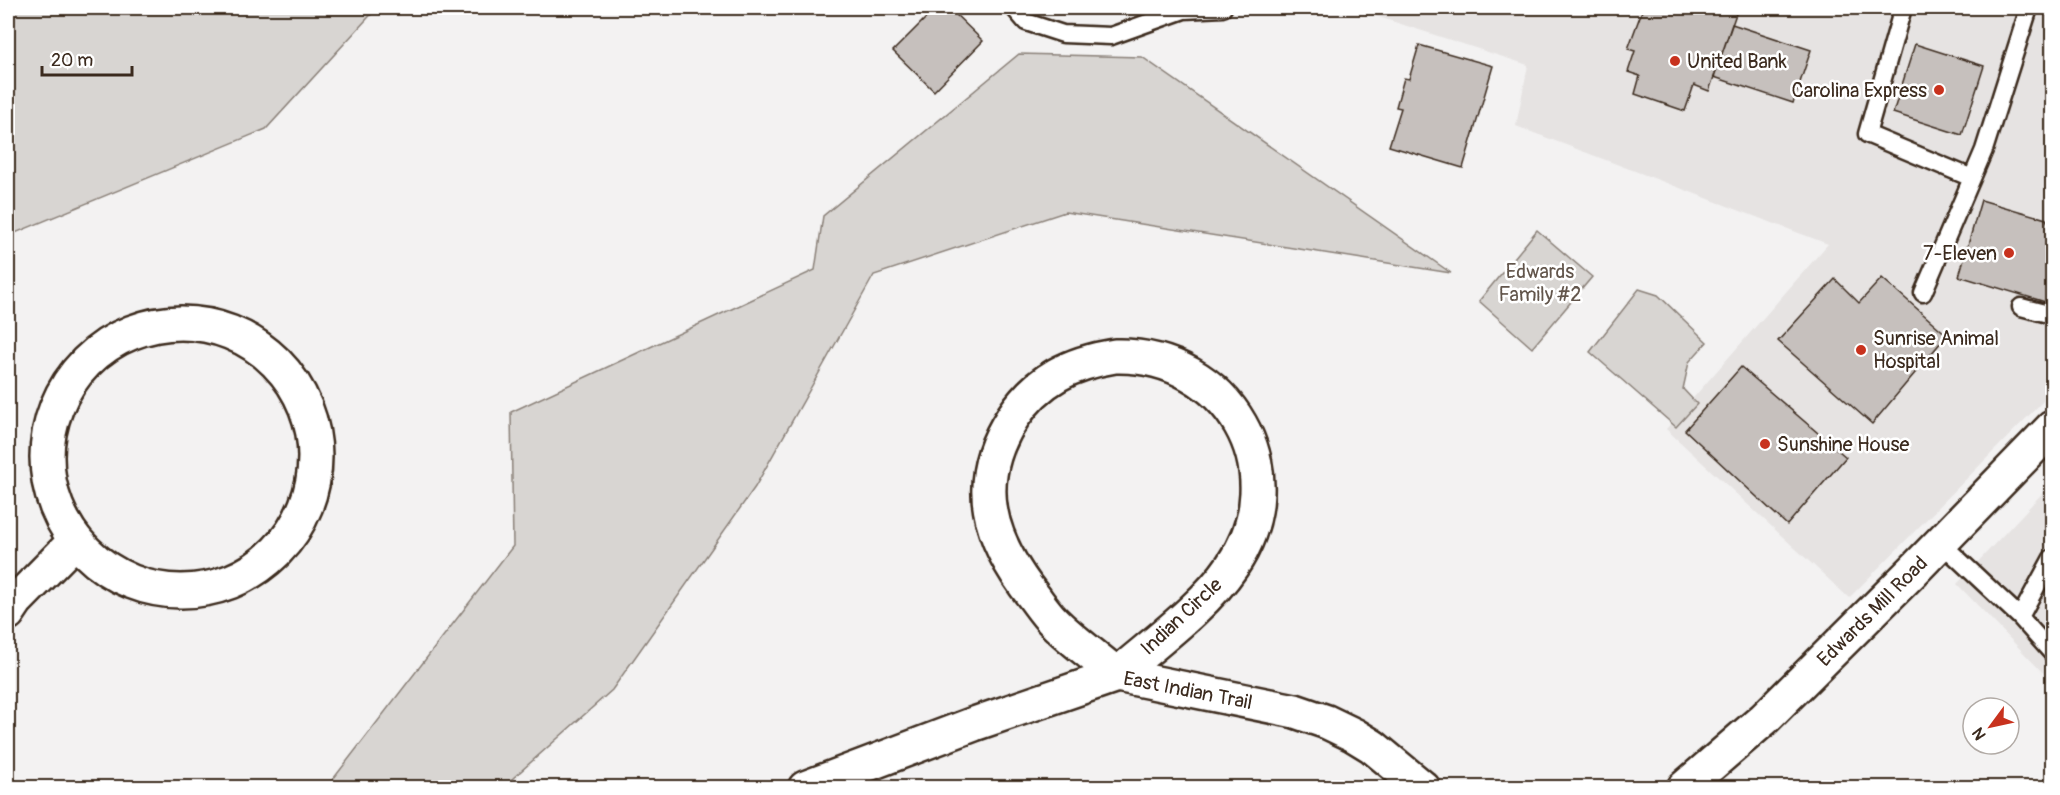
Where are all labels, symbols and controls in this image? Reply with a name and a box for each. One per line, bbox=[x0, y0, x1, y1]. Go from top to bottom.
scale bar bbox=[42, 39, 132, 77]
text: 20 m bbox=[51, 49, 93, 72]
place label: United Bank bbox=[1687, 49, 1788, 74]
marker: United Bank bbox=[1668, 54, 1682, 68]
place label: Carolina Express bbox=[1791, 78, 1927, 103]
marker: Carolina Express bbox=[1932, 83, 1946, 97]
place label: 7-Eleven bbox=[1923, 241, 1997, 266]
marker: 7-Eleven bbox=[2002, 246, 2016, 260]
park label: Edwards Family #2 bbox=[1499, 259, 1581, 307]
place label: Sunrise Animal Hospital bbox=[1873, 326, 1999, 374]
marker: Sunrise Animal Hospital bbox=[1854, 343, 1868, 357]
place label: Sunshine House bbox=[1777, 432, 1909, 457]
marker: Sunshine House bbox=[1758, 437, 1772, 451]
street label: Edwards Mill Road bbox=[1812, 551, 1933, 672]
street label: Indian Circle bbox=[1135, 572, 1227, 660]
street label: East Indian Trail bbox=[1121, 666, 1255, 715]
north arrow bbox=[1961, 696, 2021, 756]
text: N bbox=[1968, 723, 1991, 744]

